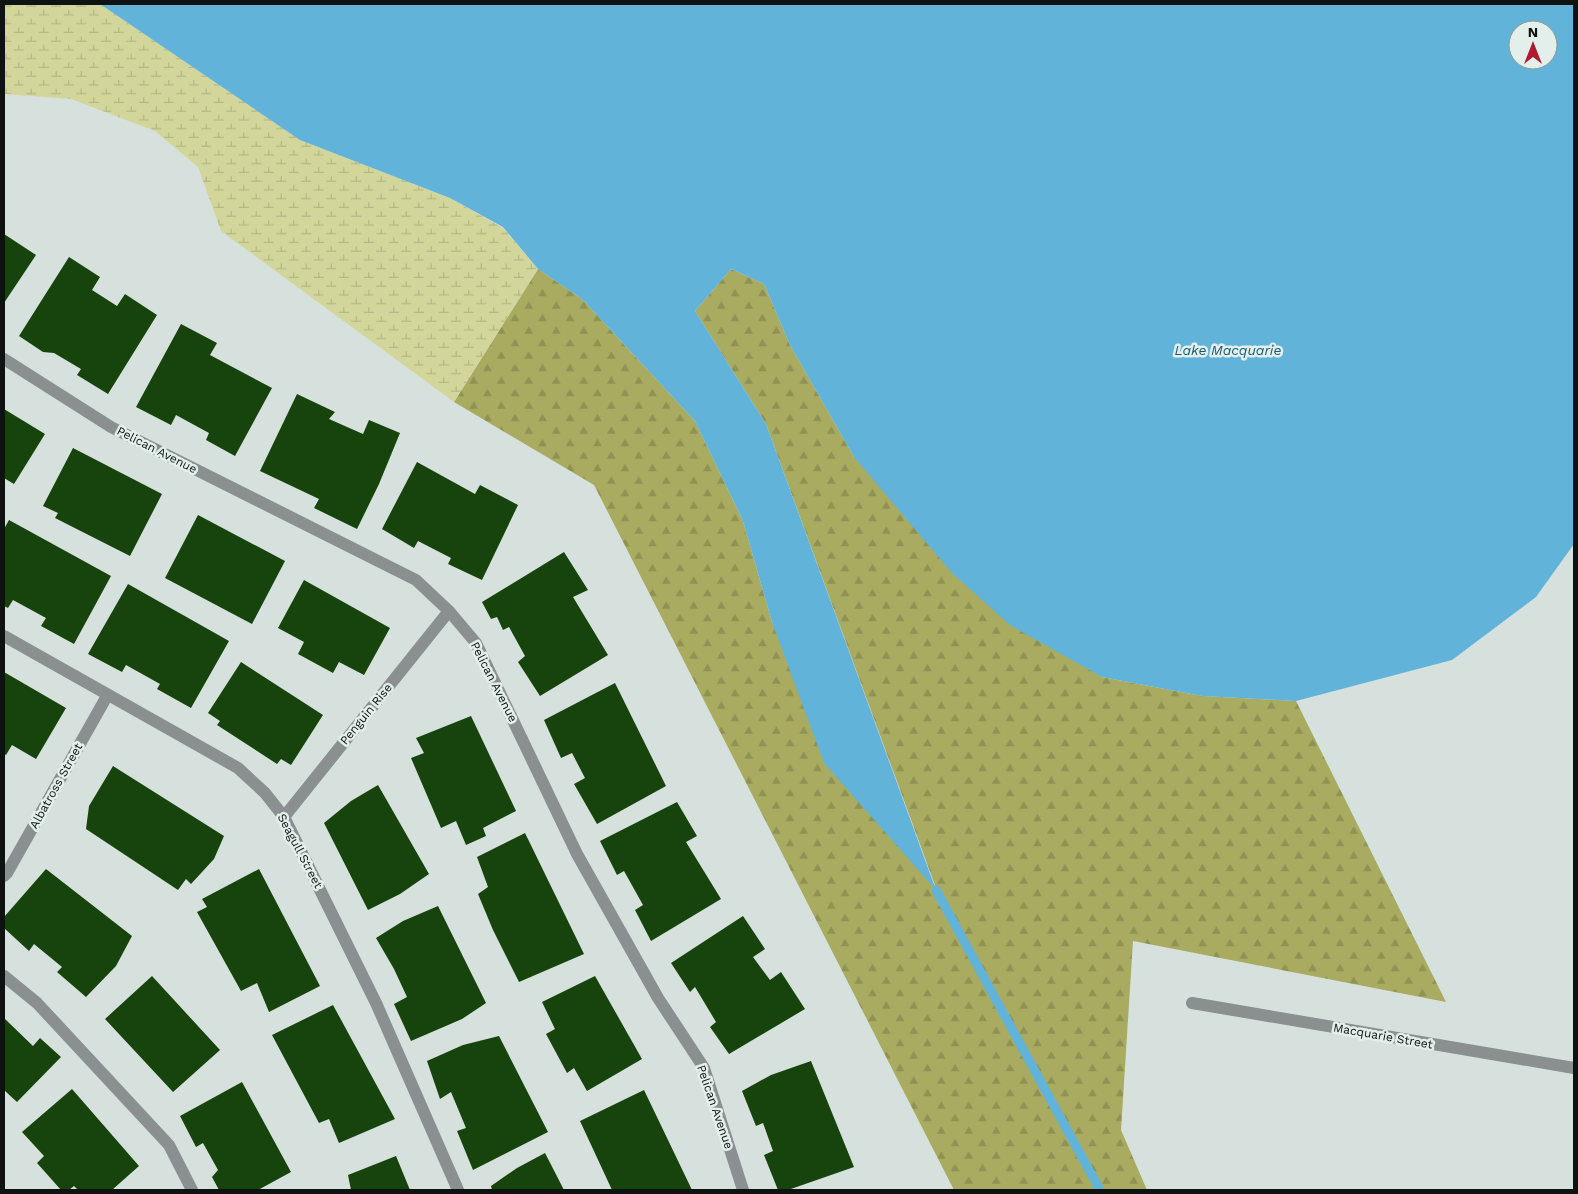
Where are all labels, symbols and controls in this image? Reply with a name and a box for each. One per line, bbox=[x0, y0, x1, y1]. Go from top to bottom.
north arrow bbox=[1508, 20, 1558, 70]
text: N bbox=[1528, 24, 1538, 40]
water label: Lake Macquarie bbox=[1175, 342, 1281, 358]
street label: Pelican Avenue bbox=[115, 424, 199, 476]
street label: Pelican Avenue bbox=[468, 640, 520, 724]
street label: Penguin Rise bbox=[337, 681, 395, 747]
street label: Albatross Street bbox=[27, 741, 85, 831]
street label: Seagull Street bbox=[274, 811, 326, 891]
street label: Macquarie Street bbox=[1332, 1020, 1434, 1052]
street label: Pelican Avenue bbox=[694, 1063, 736, 1151]

